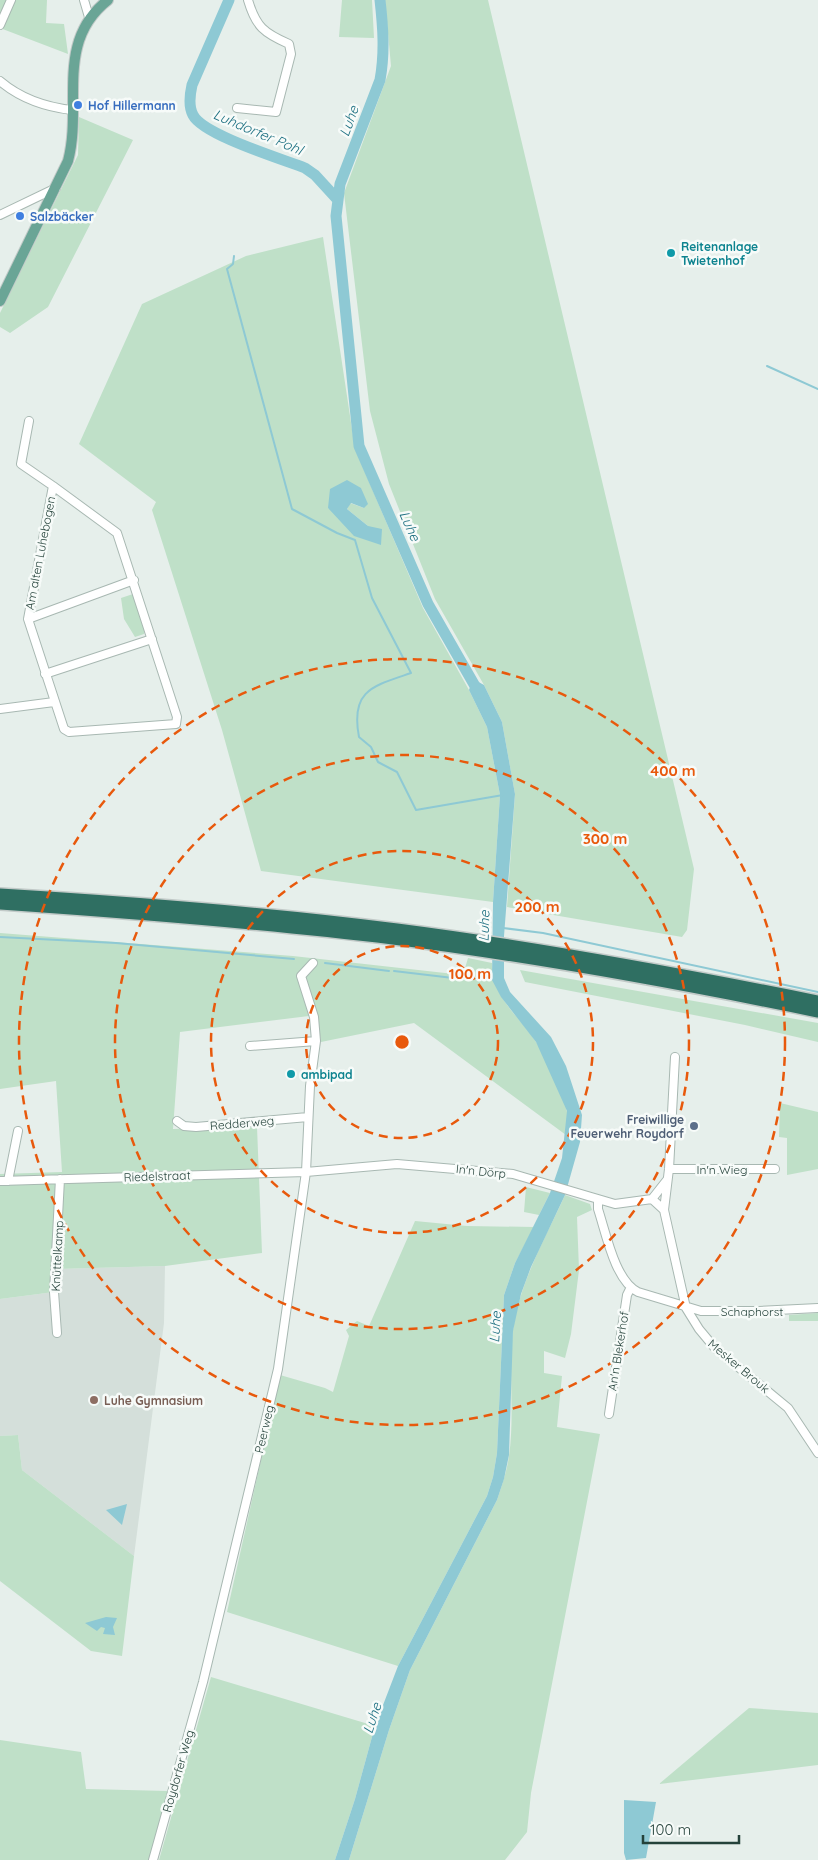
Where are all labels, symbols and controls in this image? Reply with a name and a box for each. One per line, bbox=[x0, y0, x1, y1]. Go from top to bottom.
place label: Hof Hillermann bbox=[88, 98, 176, 113]
marker: Hof Hillermann bbox=[72, 99, 84, 111]
water label: Luhe bbox=[335, 102, 363, 139]
water label: Luhdorfer Pohl bbox=[211, 105, 307, 160]
place label: Salzbäcker bbox=[30, 209, 94, 224]
marker: Salzbäcker bbox=[14, 210, 26, 222]
place label: Reitenanlage Twietenhof bbox=[681, 239, 758, 268]
marker: Reitenanlage Twietenhof bbox=[665, 247, 677, 259]
street label: Am alten Luhebogen bbox=[22, 495, 58, 611]
water label: Luhe bbox=[395, 508, 425, 545]
text: 400 m bbox=[650, 761, 696, 780]
text: 300 m bbox=[583, 829, 627, 848]
text: 200 m bbox=[515, 897, 560, 916]
water label: Luhe bbox=[474, 909, 494, 942]
text: 100 m bbox=[449, 964, 491, 983]
centre of rings bbox=[393, 1033, 411, 1051]
place label: ambipad bbox=[301, 1067, 353, 1082]
marker: ambipad bbox=[285, 1068, 297, 1080]
place label: Freiwillige Feuerwehr Roydorf bbox=[570, 1112, 685, 1141]
street label: Redderweg bbox=[209, 1113, 275, 1133]
marker: Freiwillige Feuerwehr Roydorf bbox=[688, 1120, 700, 1132]
street label: In'n Dörp bbox=[455, 1161, 507, 1181]
street label: In'n Wieg bbox=[697, 1162, 747, 1177]
street label: Riedelstraat bbox=[123, 1167, 191, 1185]
street label: Knüttelkamp bbox=[48, 1220, 66, 1292]
street label: Schaphorst bbox=[721, 1304, 783, 1319]
street label: An'n Blekerhof bbox=[604, 1309, 632, 1392]
water label: Luhe bbox=[485, 1310, 505, 1343]
street label: Mesker Brouk bbox=[705, 1336, 773, 1396]
place label: Luhe Gymnasium bbox=[104, 1393, 203, 1408]
marker: Luhe Gymnasium bbox=[88, 1394, 100, 1406]
street label: Peerweg bbox=[251, 1403, 277, 1455]
water label: Luhe bbox=[359, 1699, 386, 1736]
street label: Roydorfer Weg bbox=[159, 1728, 197, 1814]
scale bar bbox=[643, 1812, 739, 1844]
text: 100 m bbox=[650, 1820, 691, 1839]

